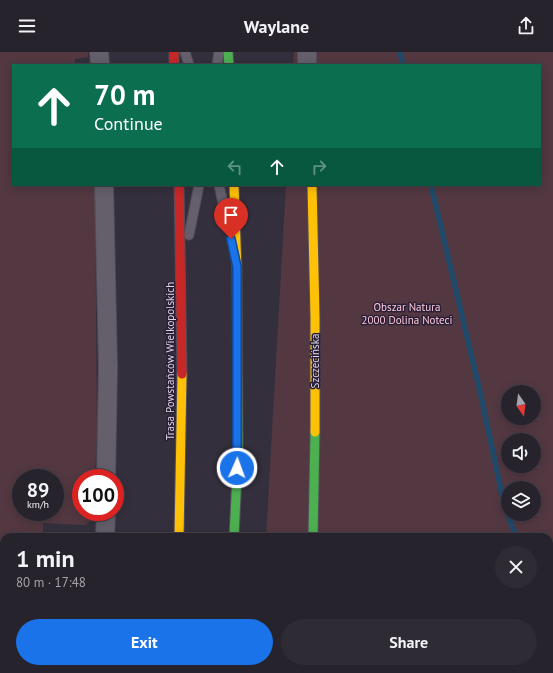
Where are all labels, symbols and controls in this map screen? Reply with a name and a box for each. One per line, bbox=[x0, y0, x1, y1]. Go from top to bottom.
icon: menu bbox=[16, 15, 38, 37]
text: Waylane bbox=[244, 15, 309, 38]
icon: share bbox=[515, 15, 537, 37]
text: 70 m bbox=[94, 76, 155, 113]
icon: ahead bbox=[28, 80, 80, 132]
text: Continue bbox=[94, 112, 163, 135]
icon: left bbox=[224, 156, 246, 178]
icon: ahead bbox=[266, 156, 288, 178]
icon: right bbox=[308, 156, 330, 178]
pin bbox=[214, 198, 248, 239]
icon: arrive bbox=[220, 204, 242, 226]
street label: Trasa Powstańców Wielkopolskich bbox=[163, 282, 177, 440]
park label: Obszar Natura 2000 Dolina Noteci bbox=[362, 300, 452, 327]
street label: Szczecińska bbox=[308, 334, 322, 388]
north arrow bbox=[501, 385, 541, 425]
map controls bbox=[501, 385, 541, 521]
button: sound bbox=[501, 433, 541, 473]
position arrow bbox=[216, 447, 258, 489]
speed limit sign: 100 bbox=[72, 469, 124, 521]
text: 89 bbox=[27, 477, 49, 503]
button: layers bbox=[501, 481, 541, 521]
text: km/h bbox=[27, 498, 49, 511]
text: 1 min bbox=[16, 543, 75, 574]
button: close bbox=[495, 546, 537, 588]
text: 80 m · 17:48 bbox=[16, 574, 86, 591]
button: Exit bbox=[16, 619, 273, 665]
button: Share bbox=[281, 619, 537, 665]

